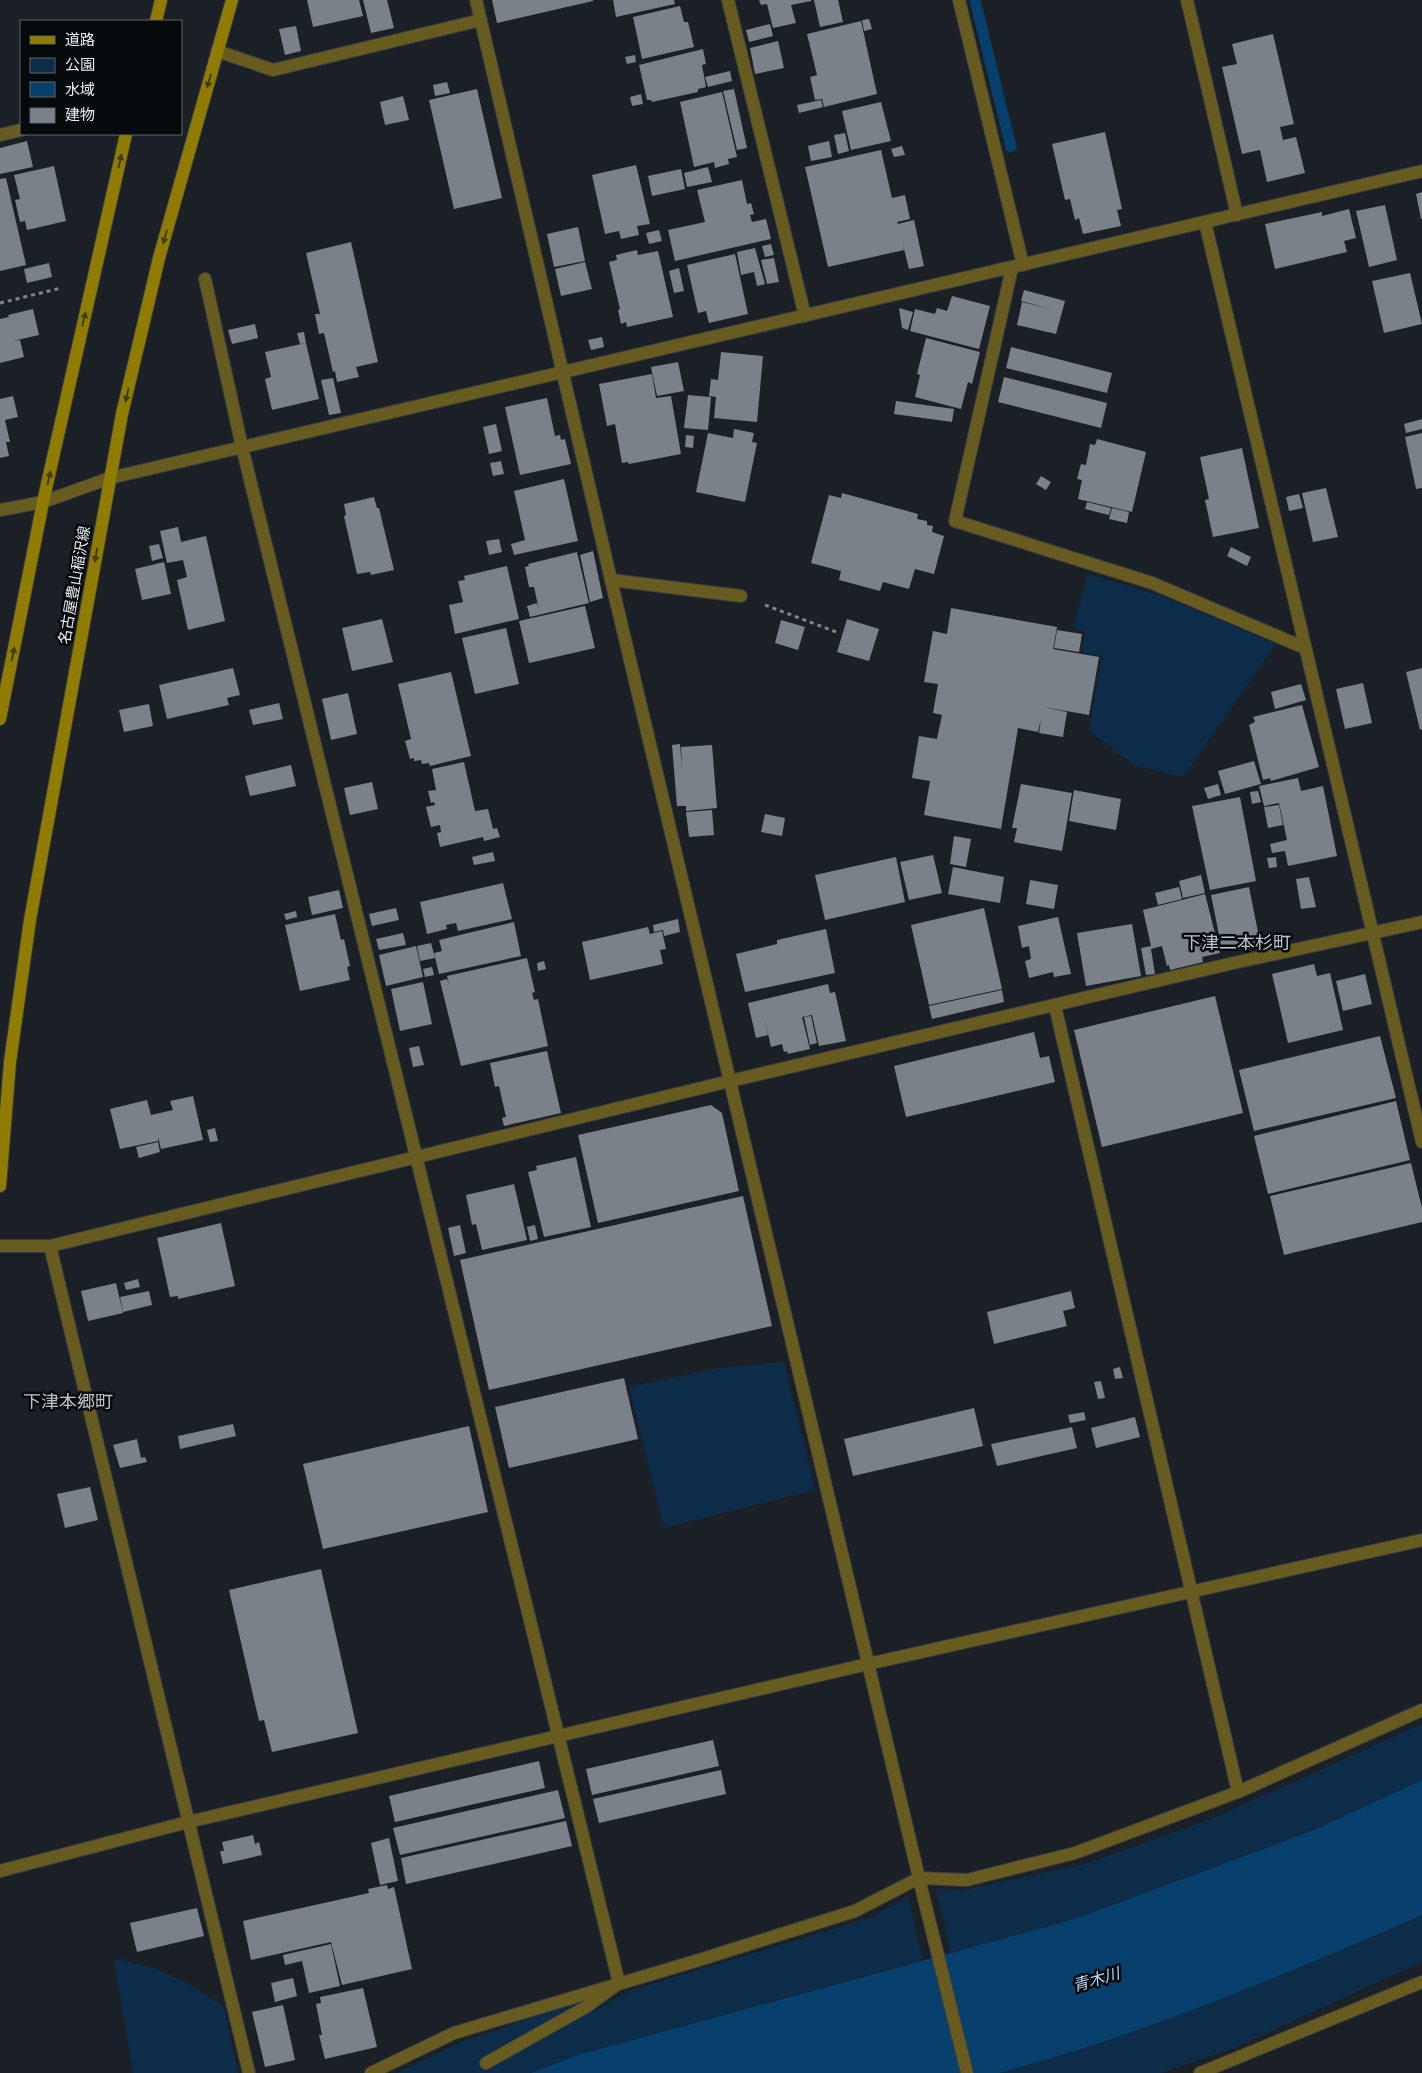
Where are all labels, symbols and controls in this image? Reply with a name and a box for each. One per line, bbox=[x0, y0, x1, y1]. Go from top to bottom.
legend bbox=[20, 20, 182, 135]
text: 道路 bbox=[65, 30, 95, 49]
text: 公園 bbox=[65, 55, 95, 74]
one-way arrow bbox=[205, 73, 213, 88]
text: 水域 bbox=[65, 80, 95, 99]
text: 建物 bbox=[65, 105, 95, 124]
one-way arrow bbox=[116, 153, 124, 168]
one-way arrow bbox=[161, 230, 169, 245]
one-way arrow bbox=[80, 312, 88, 327]
one-way arrow bbox=[122, 387, 130, 402]
one-way arrow bbox=[45, 469, 53, 485]
street label: 名古屋豊山稲沢線 bbox=[54, 524, 94, 646]
one-way arrow bbox=[91, 547, 99, 563]
one-way arrow bbox=[9, 647, 17, 662]
district label: 下津二本杉町 bbox=[1183, 931, 1291, 954]
district label: 下津本郷町 bbox=[23, 1390, 113, 1413]
water label: 青木川 bbox=[1070, 1962, 1124, 1995]

